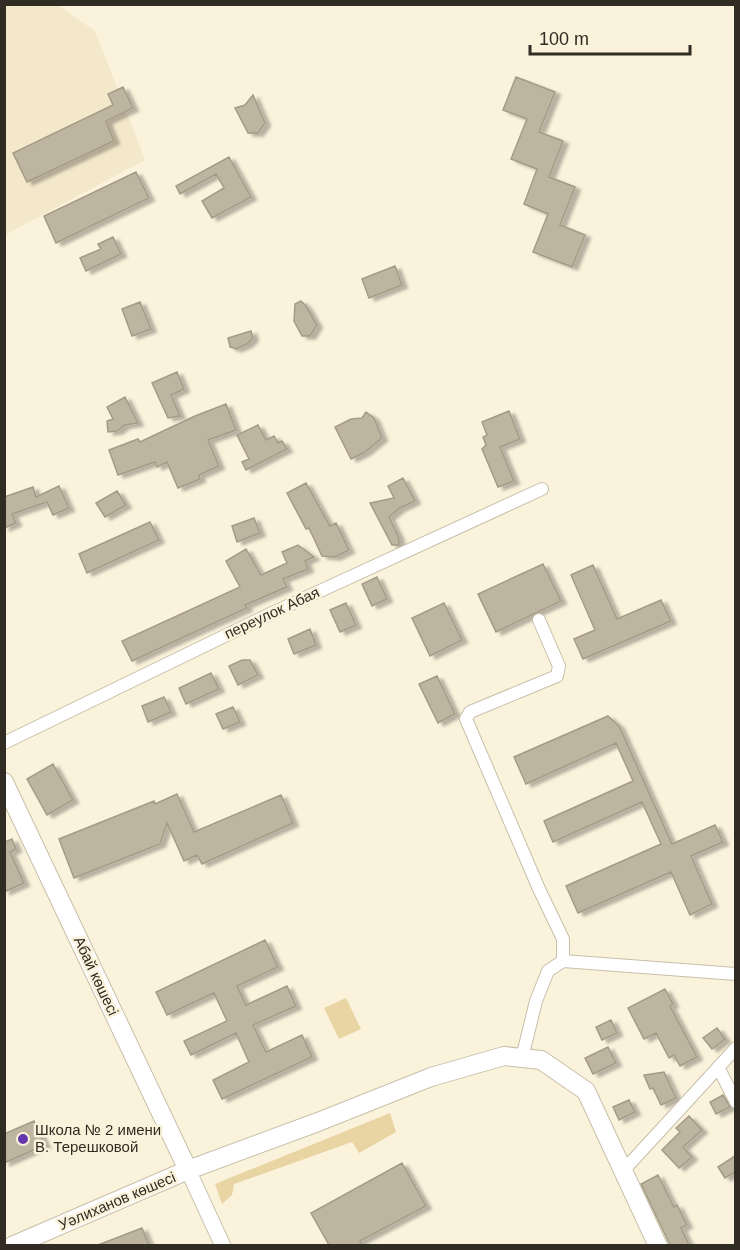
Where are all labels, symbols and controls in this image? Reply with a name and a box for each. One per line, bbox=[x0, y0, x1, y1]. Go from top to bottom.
scale bar bbox=[530, 18, 690, 56]
text: 100 m bbox=[539, 29, 589, 49]
street label: переулок Абая bbox=[222, 583, 322, 642]
street label: Абай көшесі bbox=[71, 934, 122, 1018]
place label: Школа № 2 имени В. Терешковой bbox=[35, 1121, 161, 1155]
marker: Школа № 2 имени В. Терешковой bbox=[16, 1132, 30, 1146]
street label: Уәлиханов көшесі bbox=[56, 1168, 178, 1233]

